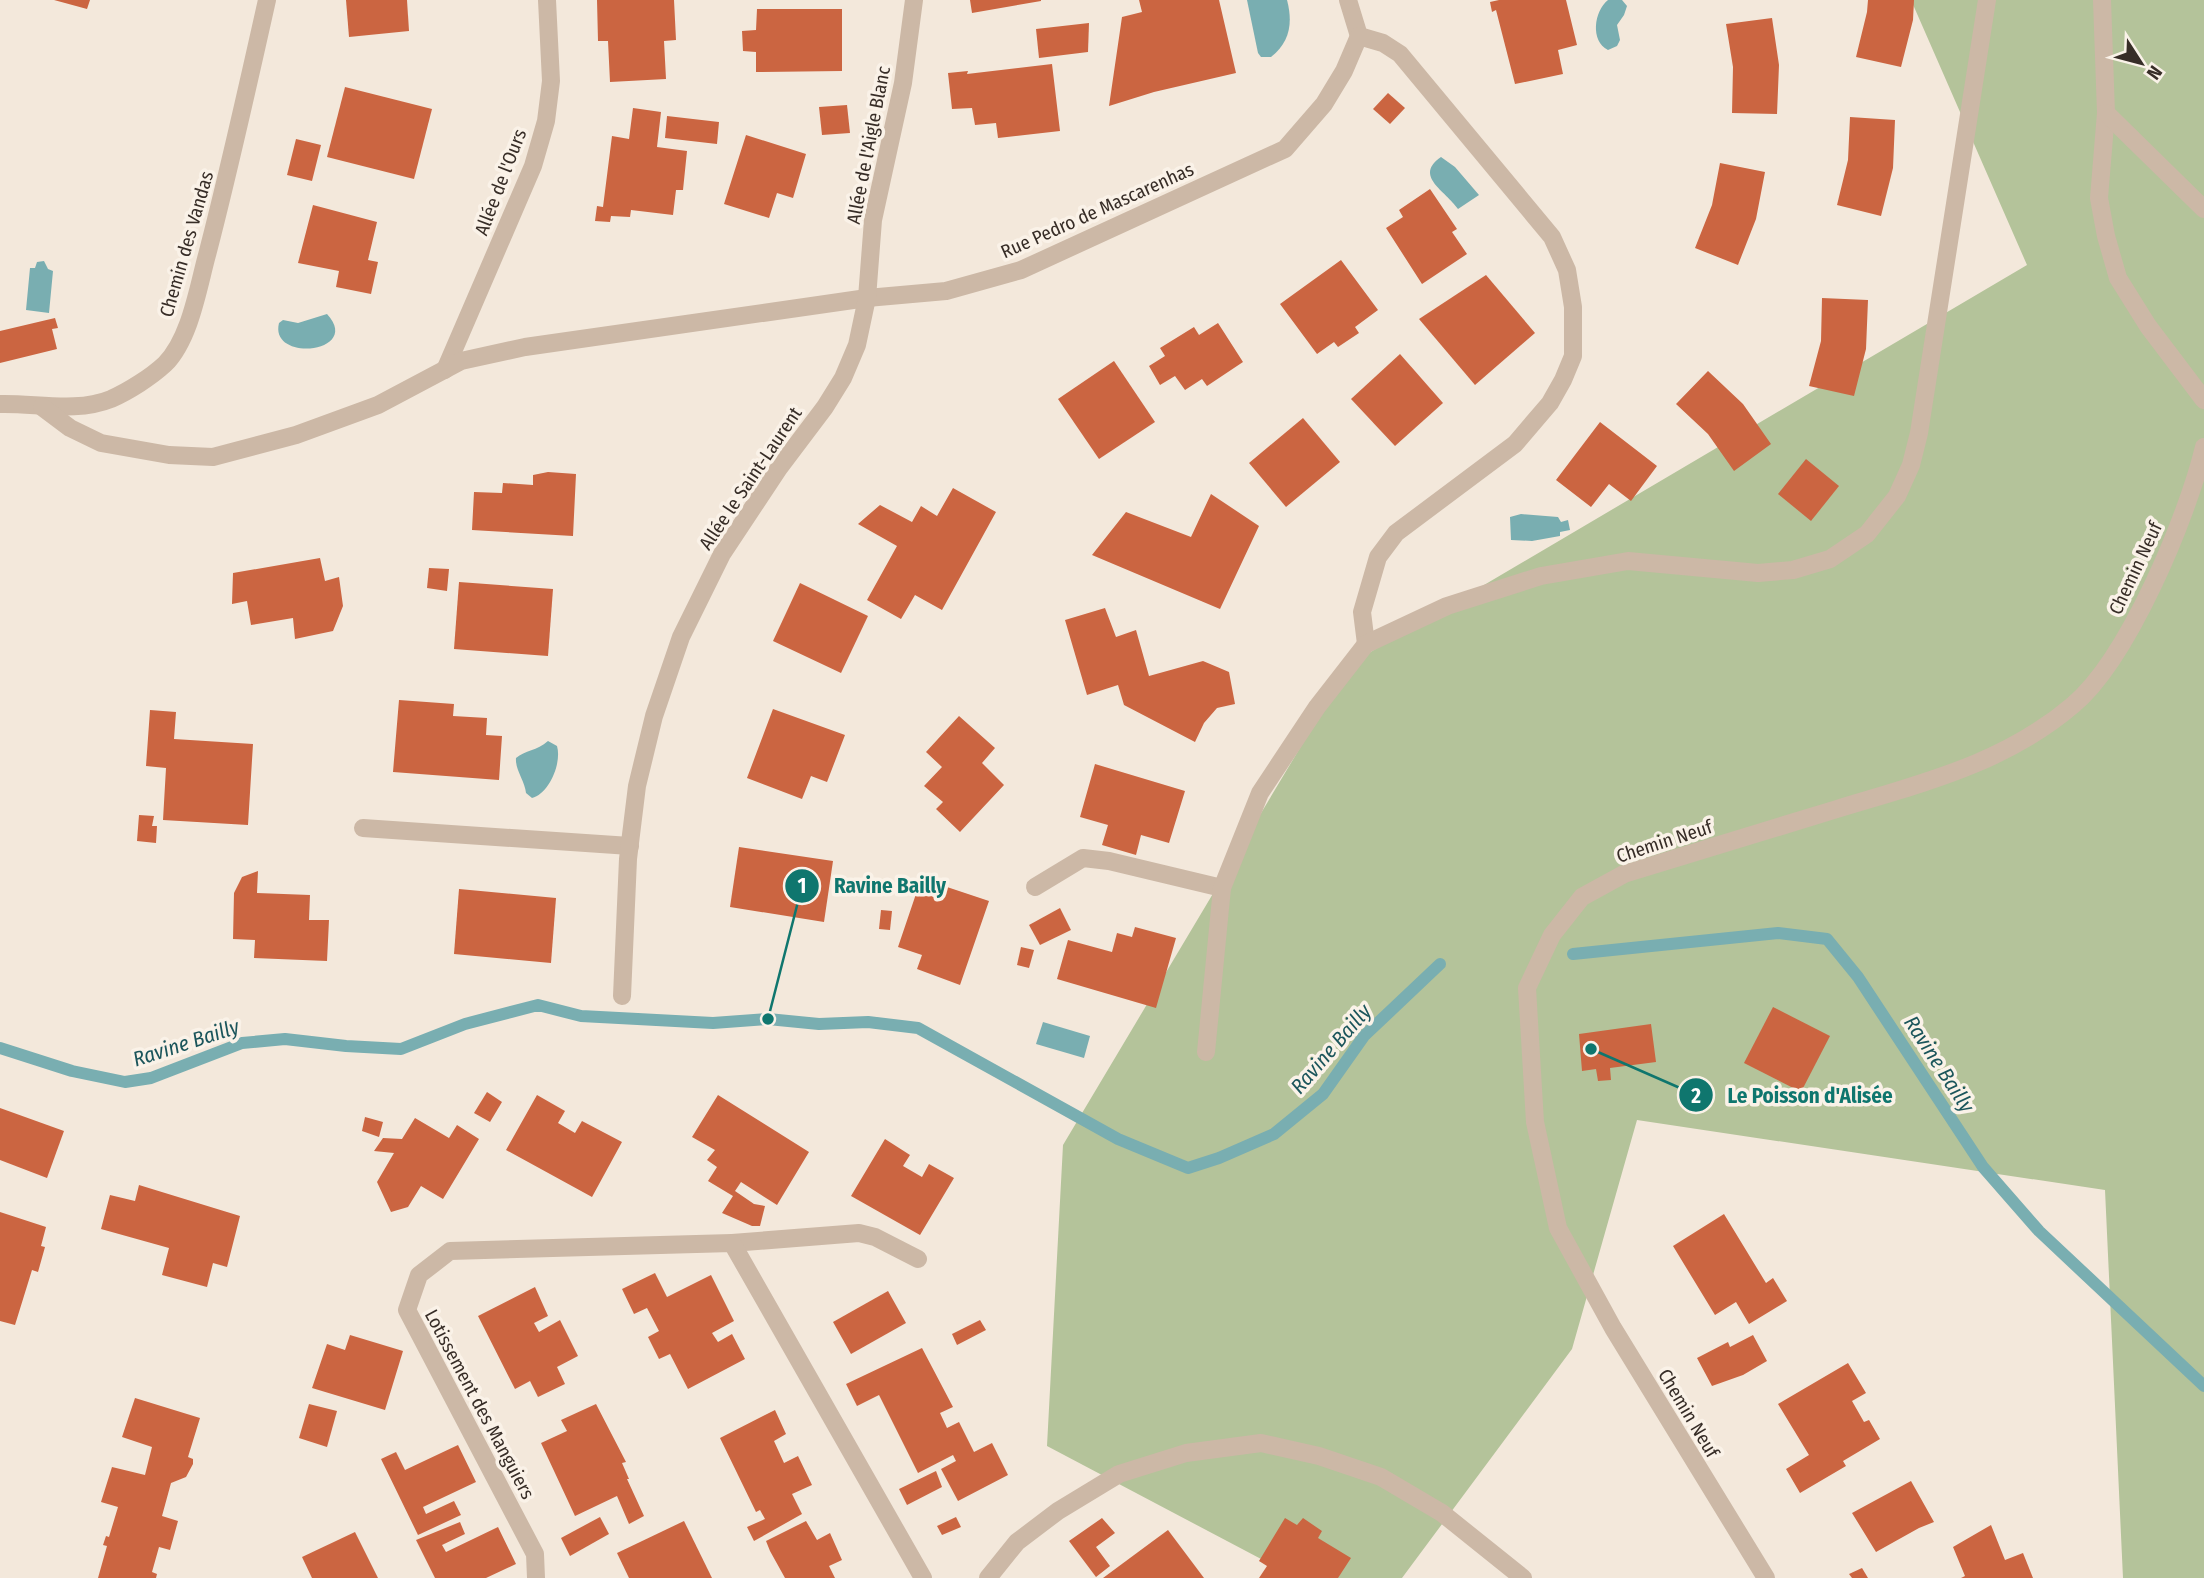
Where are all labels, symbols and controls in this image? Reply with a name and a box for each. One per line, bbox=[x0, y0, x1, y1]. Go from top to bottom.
north arrow bbox=[2106, 28, 2176, 98]
text: N bbox=[2142, 61, 2167, 84]
street label: Allée de l'Aigle Blanc bbox=[842, 64, 895, 226]
street label: Allée de l'Ours bbox=[470, 126, 531, 239]
street label: Rue Pedro de Mascarenhas bbox=[997, 158, 1197, 263]
street label: Chemin des Vandas bbox=[155, 169, 218, 320]
street label: Allée le Saint-Laurent bbox=[694, 402, 807, 554]
street label: Chemin Neuf bbox=[2104, 517, 2167, 618]
street label: Chemin Neuf bbox=[1613, 815, 1716, 868]
callout: Ravine Bailly bbox=[785, 865, 960, 907]
text: 1 bbox=[798, 873, 806, 899]
text: Ravine Bailly bbox=[834, 873, 947, 899]
water label: Ravine Bailly bbox=[1285, 998, 1377, 1099]
water label: Ravine Bailly bbox=[1898, 1011, 1980, 1118]
water label: Ravine Bailly bbox=[130, 1013, 243, 1072]
callout: Le Poisson d'Alisée bbox=[1678, 1074, 1907, 1116]
text: 2 bbox=[1690, 1083, 1701, 1109]
text: Le Poisson d'Alisée bbox=[1727, 1083, 1893, 1109]
street label: Lotissement des Manguiers bbox=[420, 1305, 539, 1503]
street label: Chemin Neuf bbox=[1653, 1365, 1725, 1463]

